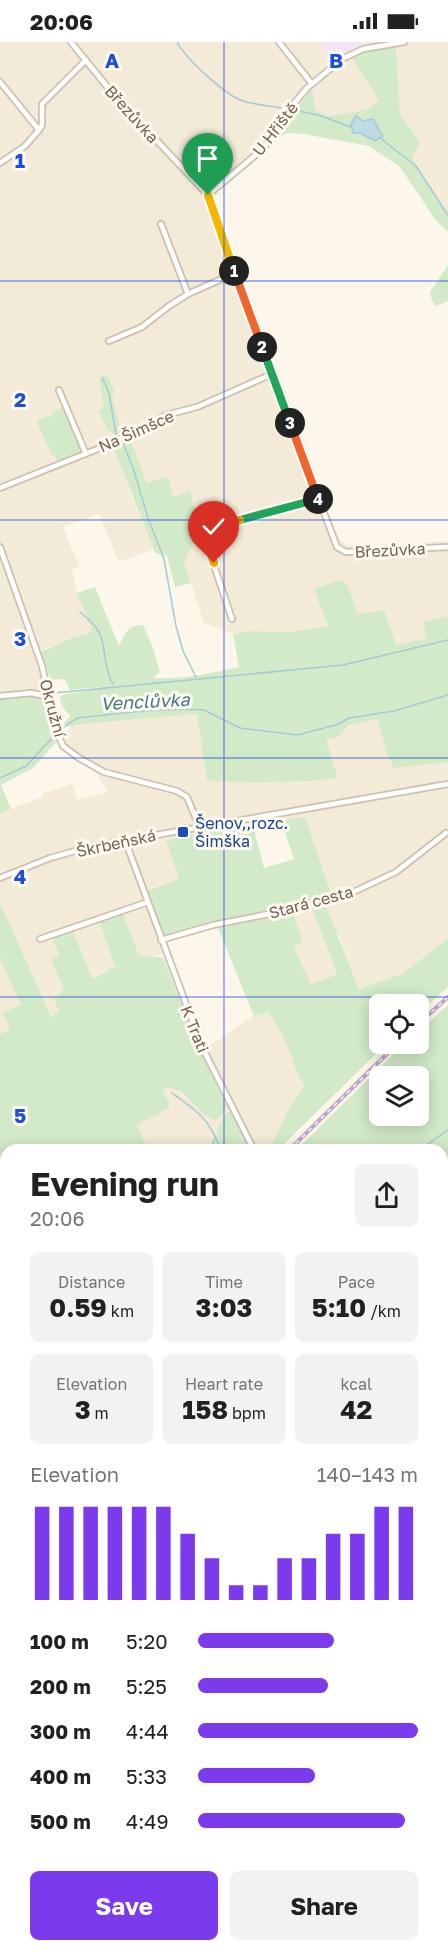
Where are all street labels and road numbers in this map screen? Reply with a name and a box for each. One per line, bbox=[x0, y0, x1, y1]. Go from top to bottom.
street label: Březůvka bbox=[101, 81, 163, 147]
street label: U Hřiště bbox=[248, 98, 302, 160]
street label: Na Šimšce bbox=[95, 406, 177, 456]
street label: Březůvka bbox=[354, 538, 426, 562]
street label: Okružní bbox=[36, 677, 71, 741]
street label: Škrbeňská bbox=[74, 825, 158, 861]
street label: Stará cesta bbox=[267, 881, 355, 923]
street label: K Trati bbox=[177, 1002, 213, 1056]

